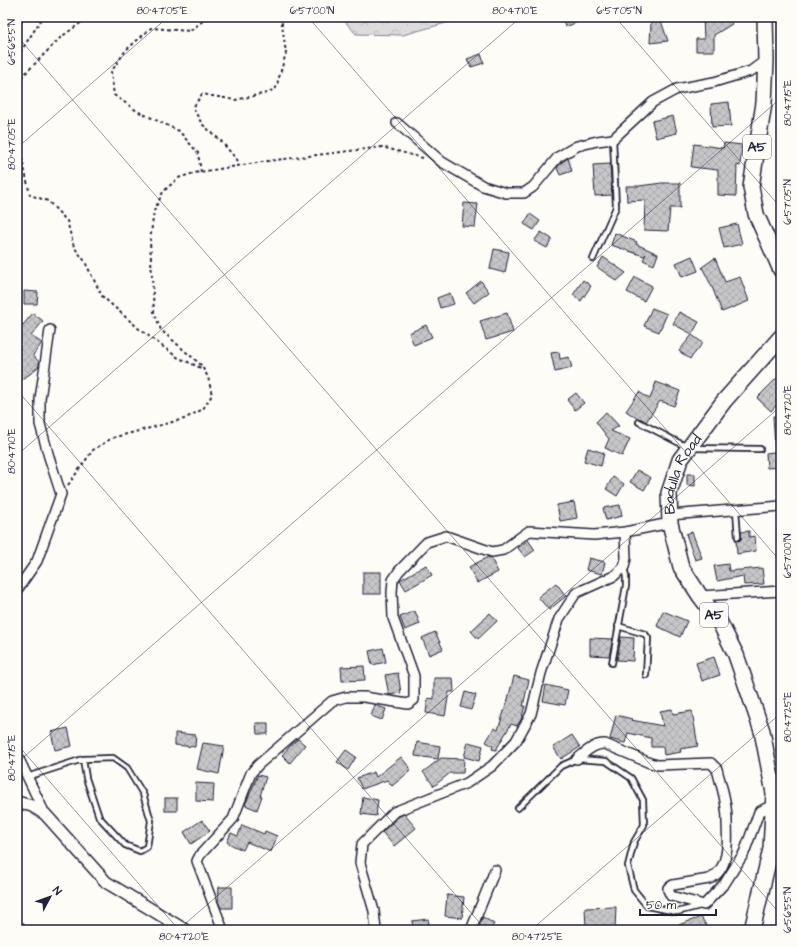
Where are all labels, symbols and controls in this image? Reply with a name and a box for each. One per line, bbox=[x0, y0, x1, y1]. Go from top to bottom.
text: 80°47'05"E bbox=[136, 4, 188, 18]
text: 6°57'00"N bbox=[290, 4, 334, 18]
text: 80°47'10"E bbox=[492, 4, 538, 18]
text: 6°57'05"N bbox=[596, 4, 642, 18]
text: 6°56'55"N bbox=[5, 19, 19, 65]
text: 80°47'15"E bbox=[781, 80, 795, 126]
text: 80°47'05"E bbox=[5, 118, 19, 170]
road number: A5 bbox=[743, 135, 771, 159]
text: 6°57'05"N bbox=[781, 179, 795, 225]
text: 80°47'20"E bbox=[781, 385, 795, 435]
text: 80°47'10"E bbox=[5, 428, 19, 474]
street label: Badulla Road bbox=[658, 429, 707, 515]
text: 6°57'00"N bbox=[781, 534, 795, 578]
road number: A5 bbox=[700, 603, 728, 627]
text: 80°47'25"E bbox=[781, 692, 795, 742]
text: 80°47'15"E bbox=[5, 735, 19, 781]
north arrow bbox=[30, 877, 70, 917]
text: N bbox=[49, 883, 65, 898]
text: 6°56'55"N bbox=[781, 887, 795, 933]
scale bar bbox=[640, 891, 716, 917]
text: 50 m bbox=[646, 897, 677, 914]
text: 80°47'20"E bbox=[159, 930, 209, 944]
text: 80°47'25"E bbox=[512, 930, 562, 944]

